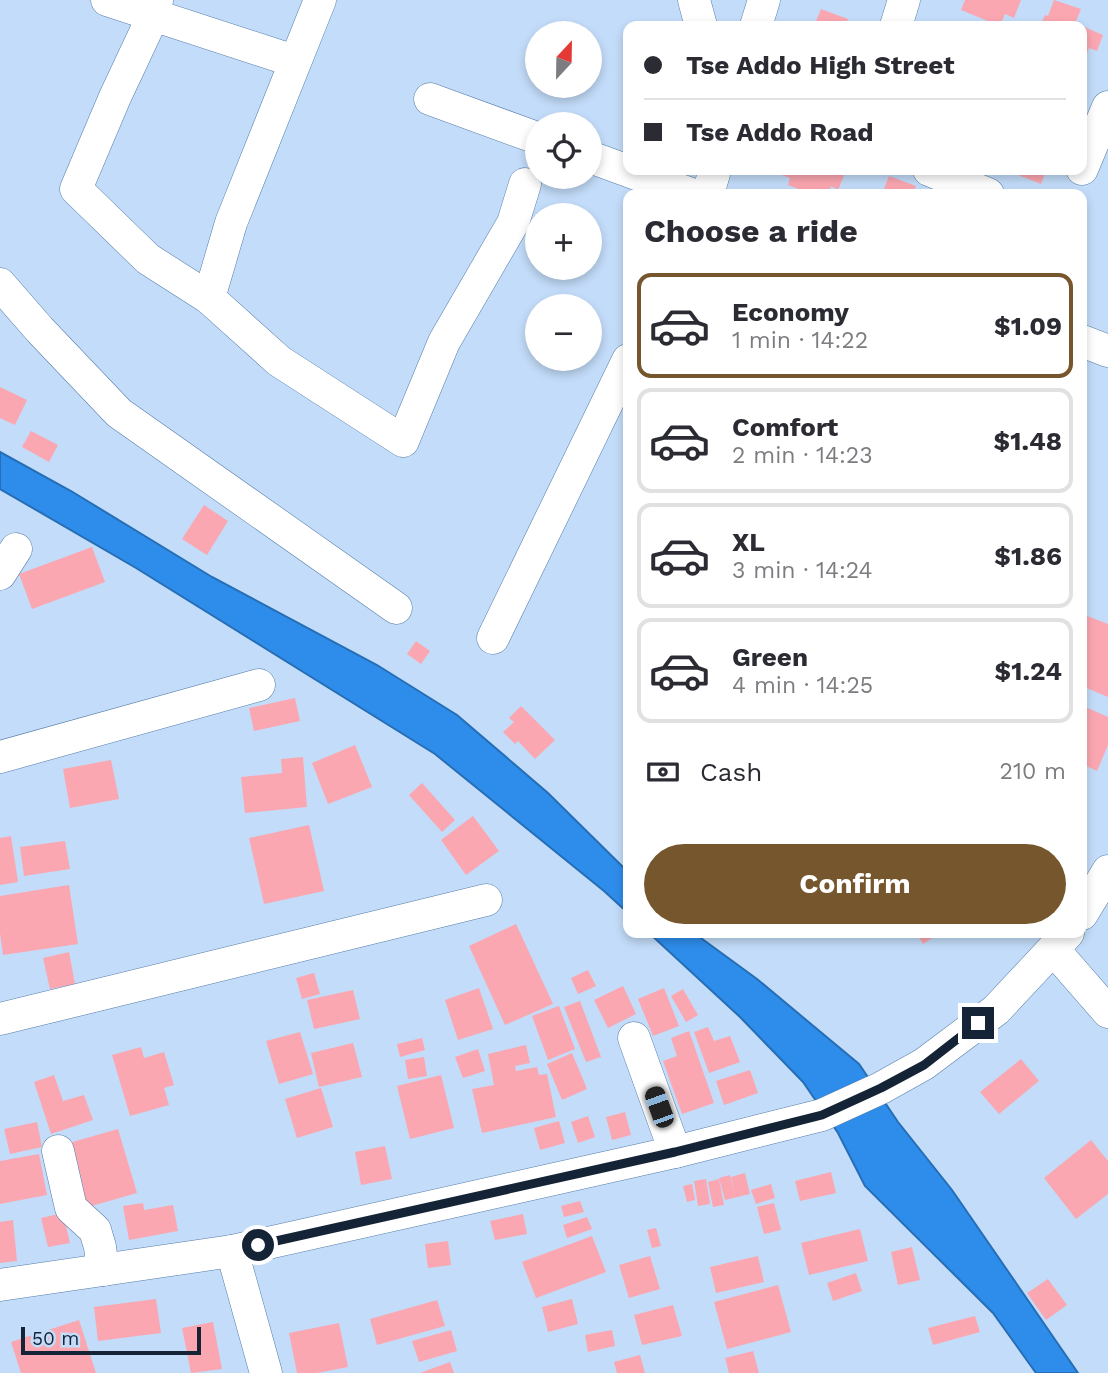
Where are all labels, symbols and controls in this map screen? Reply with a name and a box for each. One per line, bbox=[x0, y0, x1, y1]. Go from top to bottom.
north arrow bbox=[525, 21, 602, 98]
map controls bbox=[525, 21, 602, 371]
text: Tse Addo High Street bbox=[686, 50, 955, 80]
button: locate bbox=[525, 112, 602, 189]
text: Tse Addo Road bbox=[686, 117, 874, 147]
button: + bbox=[525, 203, 602, 280]
text: Choose a ride bbox=[644, 212, 858, 250]
button: − bbox=[525, 294, 602, 371]
icon: car bbox=[648, 294, 711, 357]
text: Economy bbox=[732, 297, 849, 327]
text: $1.09 bbox=[994, 311, 1062, 341]
text: 1 min · 14:22 bbox=[732, 327, 868, 354]
icon: car bbox=[648, 409, 711, 472]
text: Comfort bbox=[732, 412, 838, 442]
text: $1.48 bbox=[994, 426, 1062, 456]
text: 2 min · 14:23 bbox=[732, 442, 873, 469]
icon: car bbox=[648, 524, 711, 587]
text: XL bbox=[732, 527, 765, 557]
text: $1.86 bbox=[994, 541, 1062, 571]
text: 3 min · 14:24 bbox=[732, 557, 873, 584]
icon: car bbox=[648, 639, 711, 702]
text: Green bbox=[732, 642, 808, 672]
text: $1.24 bbox=[995, 656, 1062, 686]
text: 4 min · 14:25 bbox=[732, 672, 873, 699]
icon: cash bbox=[644, 753, 682, 791]
text: Cash bbox=[700, 757, 762, 787]
text: 210 m bbox=[1000, 758, 1066, 785]
button: Confirm bbox=[644, 844, 1066, 924]
route end bbox=[962, 1007, 994, 1039]
car bbox=[642, 1084, 677, 1130]
route start bbox=[242, 1229, 274, 1261]
scale bar bbox=[21, 1324, 201, 1356]
text: 50 m bbox=[32, 1327, 79, 1350]

